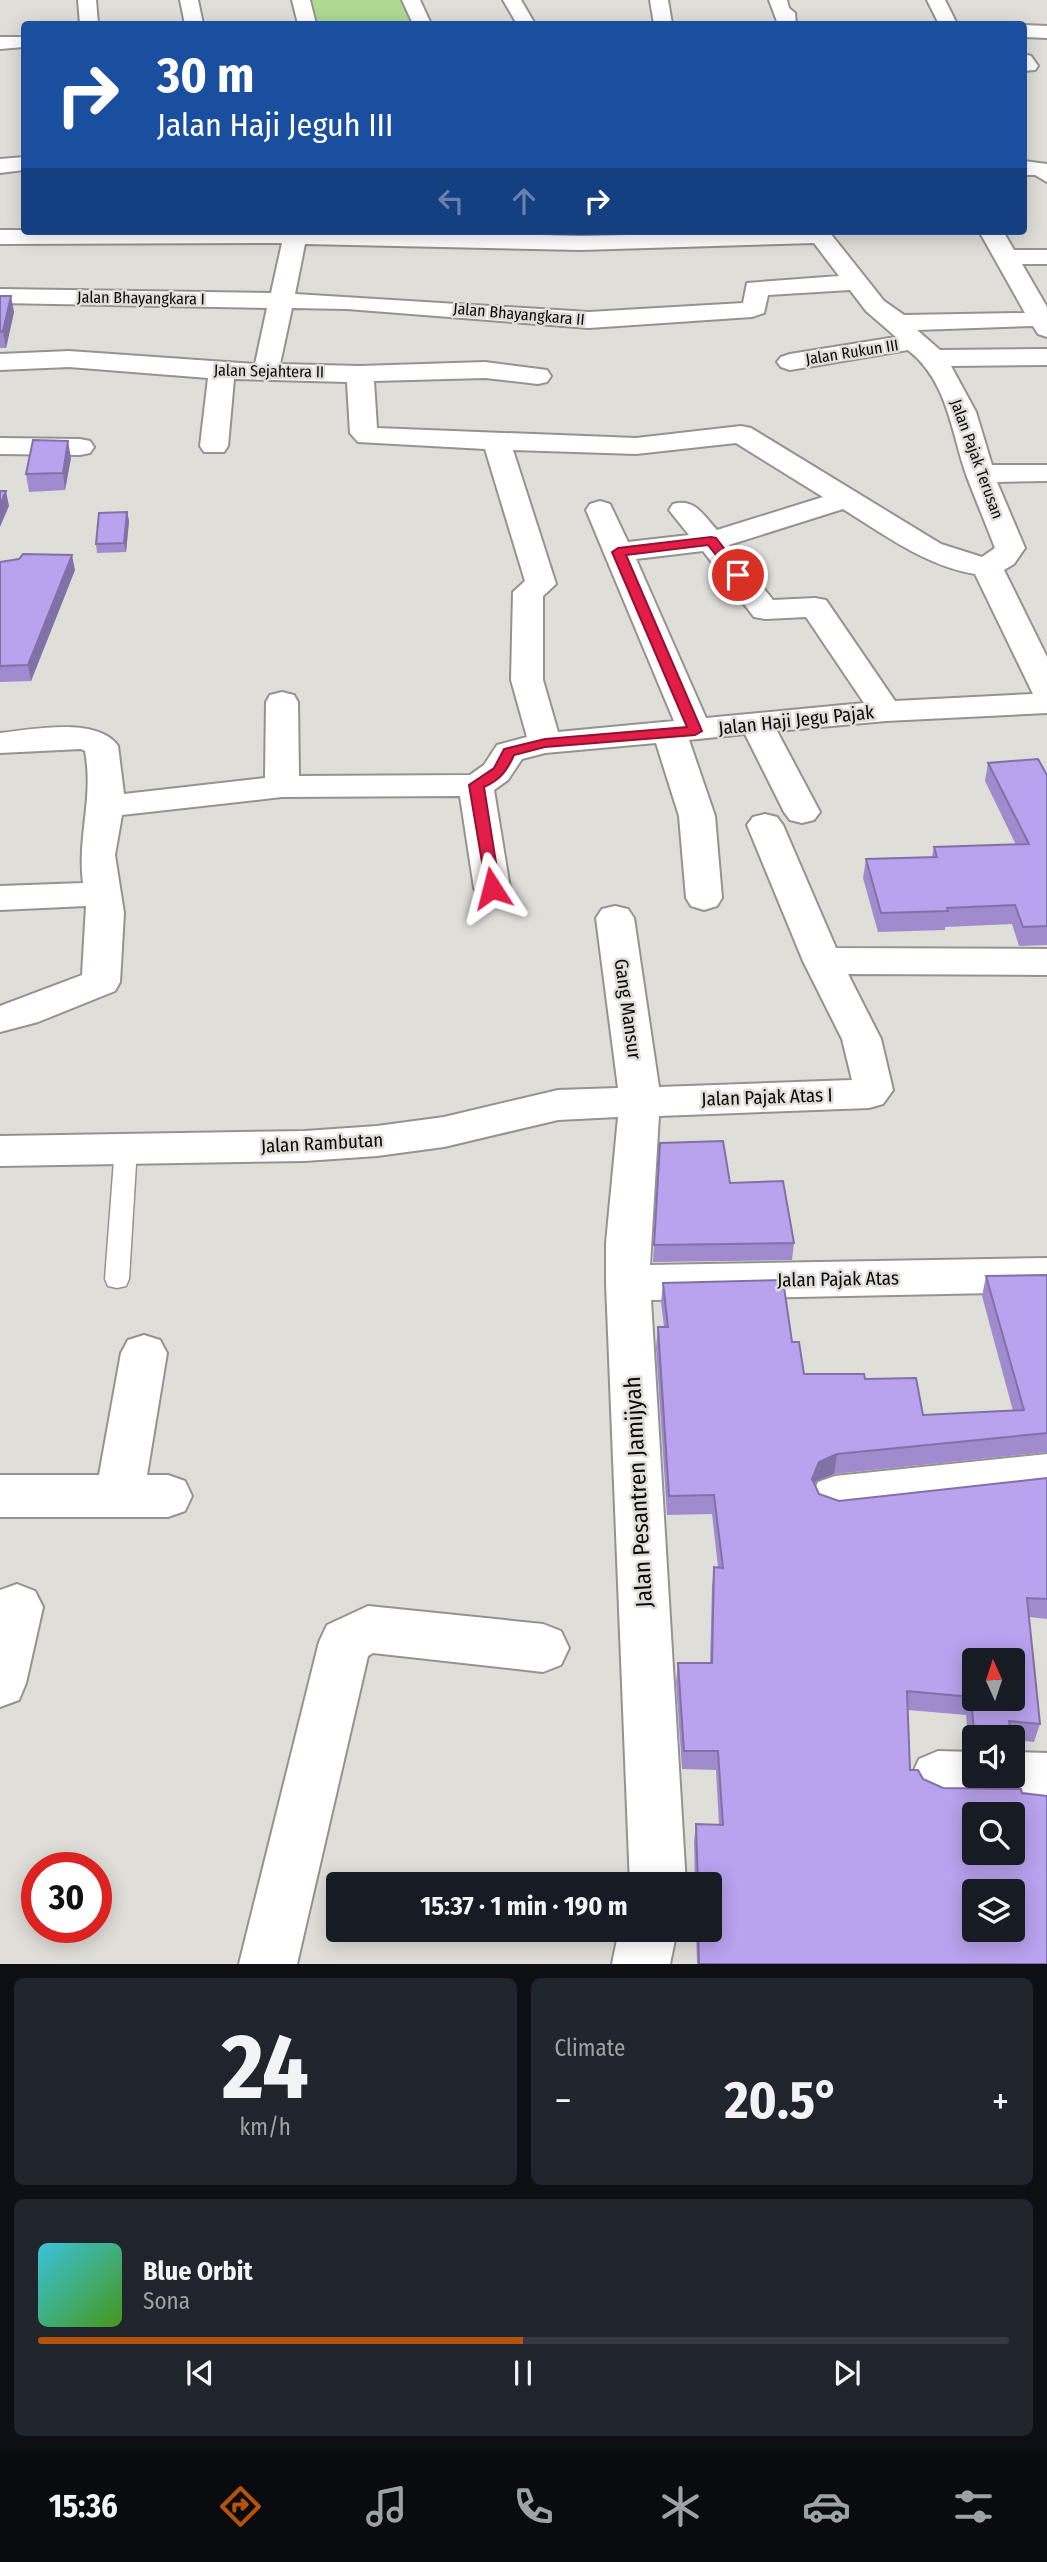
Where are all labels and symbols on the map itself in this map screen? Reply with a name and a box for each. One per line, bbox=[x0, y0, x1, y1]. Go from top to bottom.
street label: Jalan Bhayangkara I bbox=[77, 287, 205, 309]
street label: Jalan Bhayangkara II bbox=[453, 299, 585, 329]
street label: Jalan Rukun III bbox=[804, 335, 900, 369]
street label: Jalan Sejahtera II bbox=[214, 361, 324, 381]
street label: Jalan Pajak Terusan bbox=[947, 397, 1007, 521]
pin bbox=[708, 545, 768, 605]
street label: Jalan Haji Jegu Pajak bbox=[717, 700, 875, 740]
position arrow bbox=[455, 851, 529, 925]
street label: Gang Mansur bbox=[610, 957, 646, 1061]
street label: Jalan Pajak Atas I bbox=[701, 1083, 833, 1111]
street label: Jalan Rambutan bbox=[260, 1128, 384, 1158]
street label: Jalan Pajak Atas bbox=[777, 1266, 899, 1292]
street label: Jalan Pesantren Jamijyah bbox=[618, 1376, 658, 1608]
north arrow bbox=[962, 1648, 1026, 1712]
speed limit sign: 30 bbox=[21, 1852, 112, 1943]

